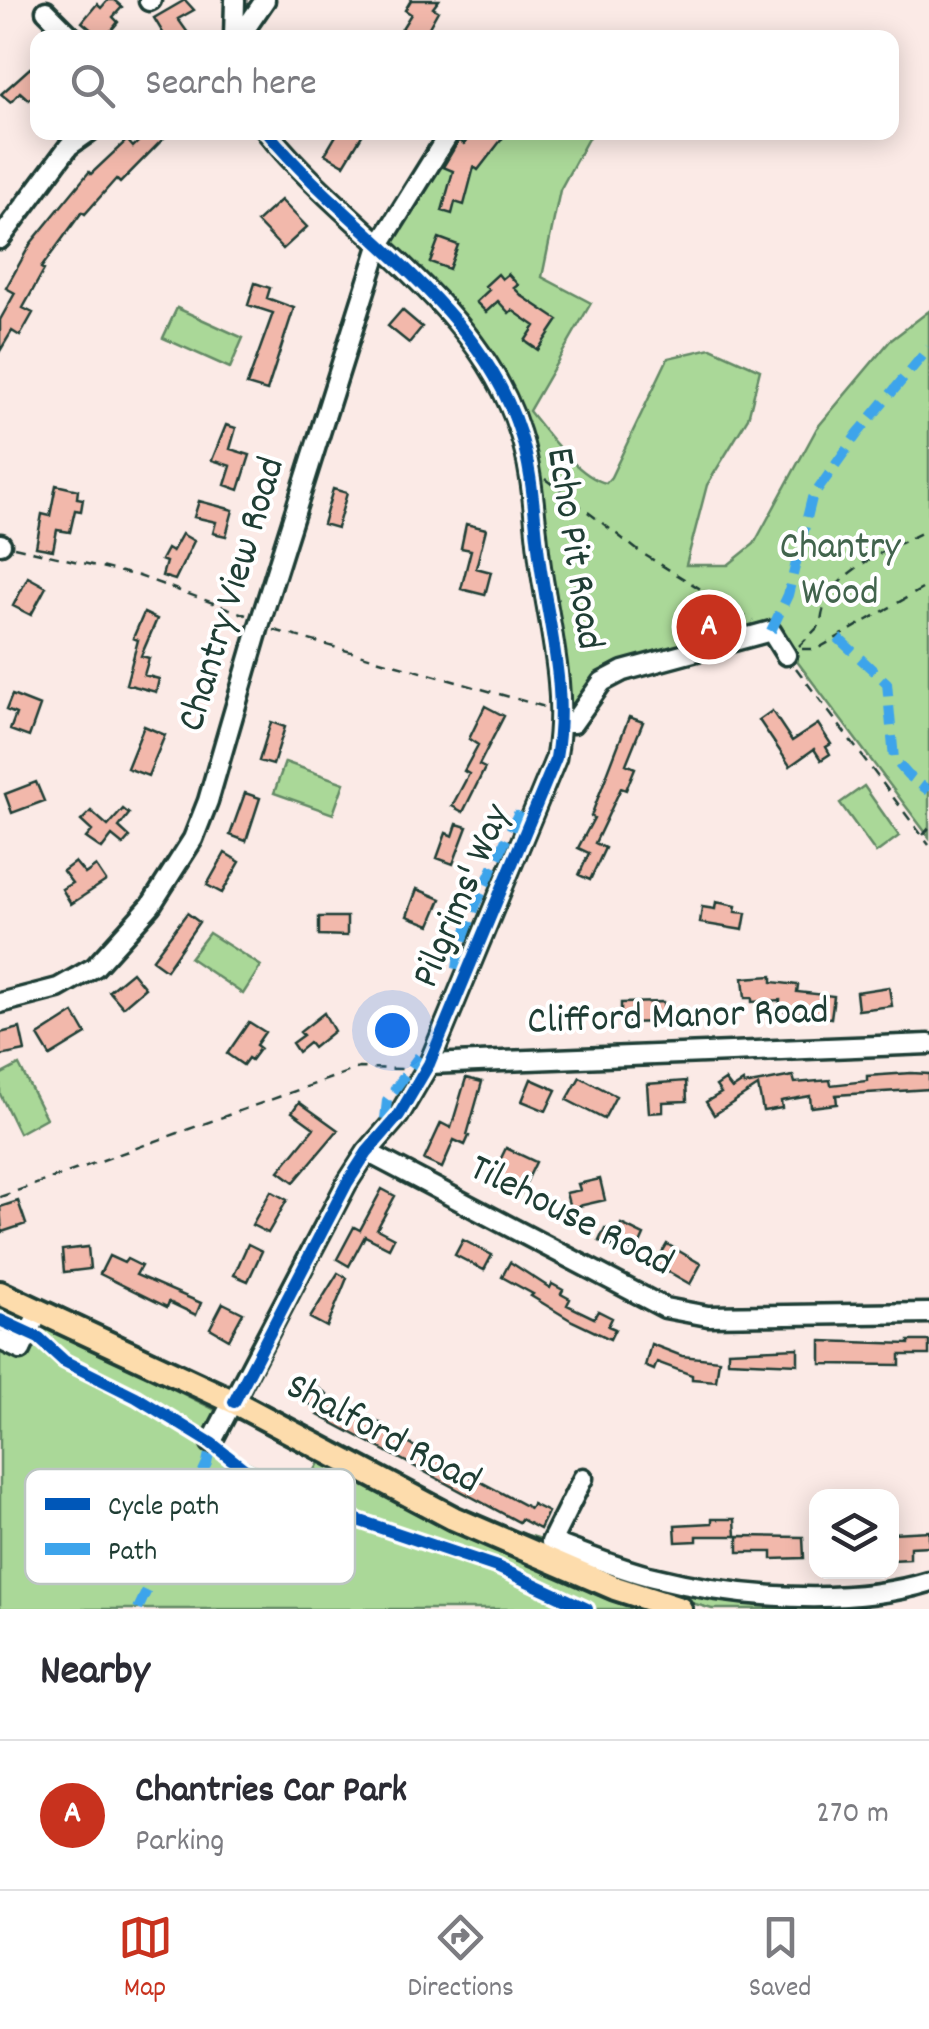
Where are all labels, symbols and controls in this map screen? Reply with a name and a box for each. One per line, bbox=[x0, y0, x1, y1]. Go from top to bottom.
search box bbox=[30, 30, 899, 140]
icon: search bbox=[65, 58, 120, 113]
text: Search here bbox=[145, 58, 317, 113]
street label: Echo Pit Road bbox=[528, 444, 616, 654]
street label: Chantry View Road bbox=[165, 451, 303, 739]
park label: Chantry Wood bbox=[779, 521, 901, 624]
pin: A bbox=[676, 590, 742, 664]
street label: Pilgrims' Way bbox=[400, 796, 528, 997]
street label: Clifford Manor Road bbox=[526, 985, 830, 1053]
your location bbox=[367, 1005, 418, 1056]
street label: Tilehouse Road bbox=[458, 1142, 682, 1294]
street label: Shalford Road bbox=[274, 1361, 490, 1511]
legend bbox=[25, 1469, 355, 1584]
text: Cycle path bbox=[108, 1489, 219, 1529]
map controls bbox=[809, 1489, 899, 1579]
button: layers bbox=[809, 1489, 899, 1579]
text: Path bbox=[108, 1534, 157, 1574]
text: Nearby bbox=[40, 1644, 150, 1704]
text: Chantries Car Park bbox=[135, 1765, 407, 1820]
text: A bbox=[64, 1792, 81, 1838]
text: 270 m bbox=[816, 1792, 889, 1838]
text: Parking bbox=[135, 1820, 224, 1866]
tab: Map bbox=[118, 1910, 173, 2010]
tab: Directions bbox=[408, 1910, 514, 2010]
tab: Saved bbox=[749, 1910, 811, 2010]

